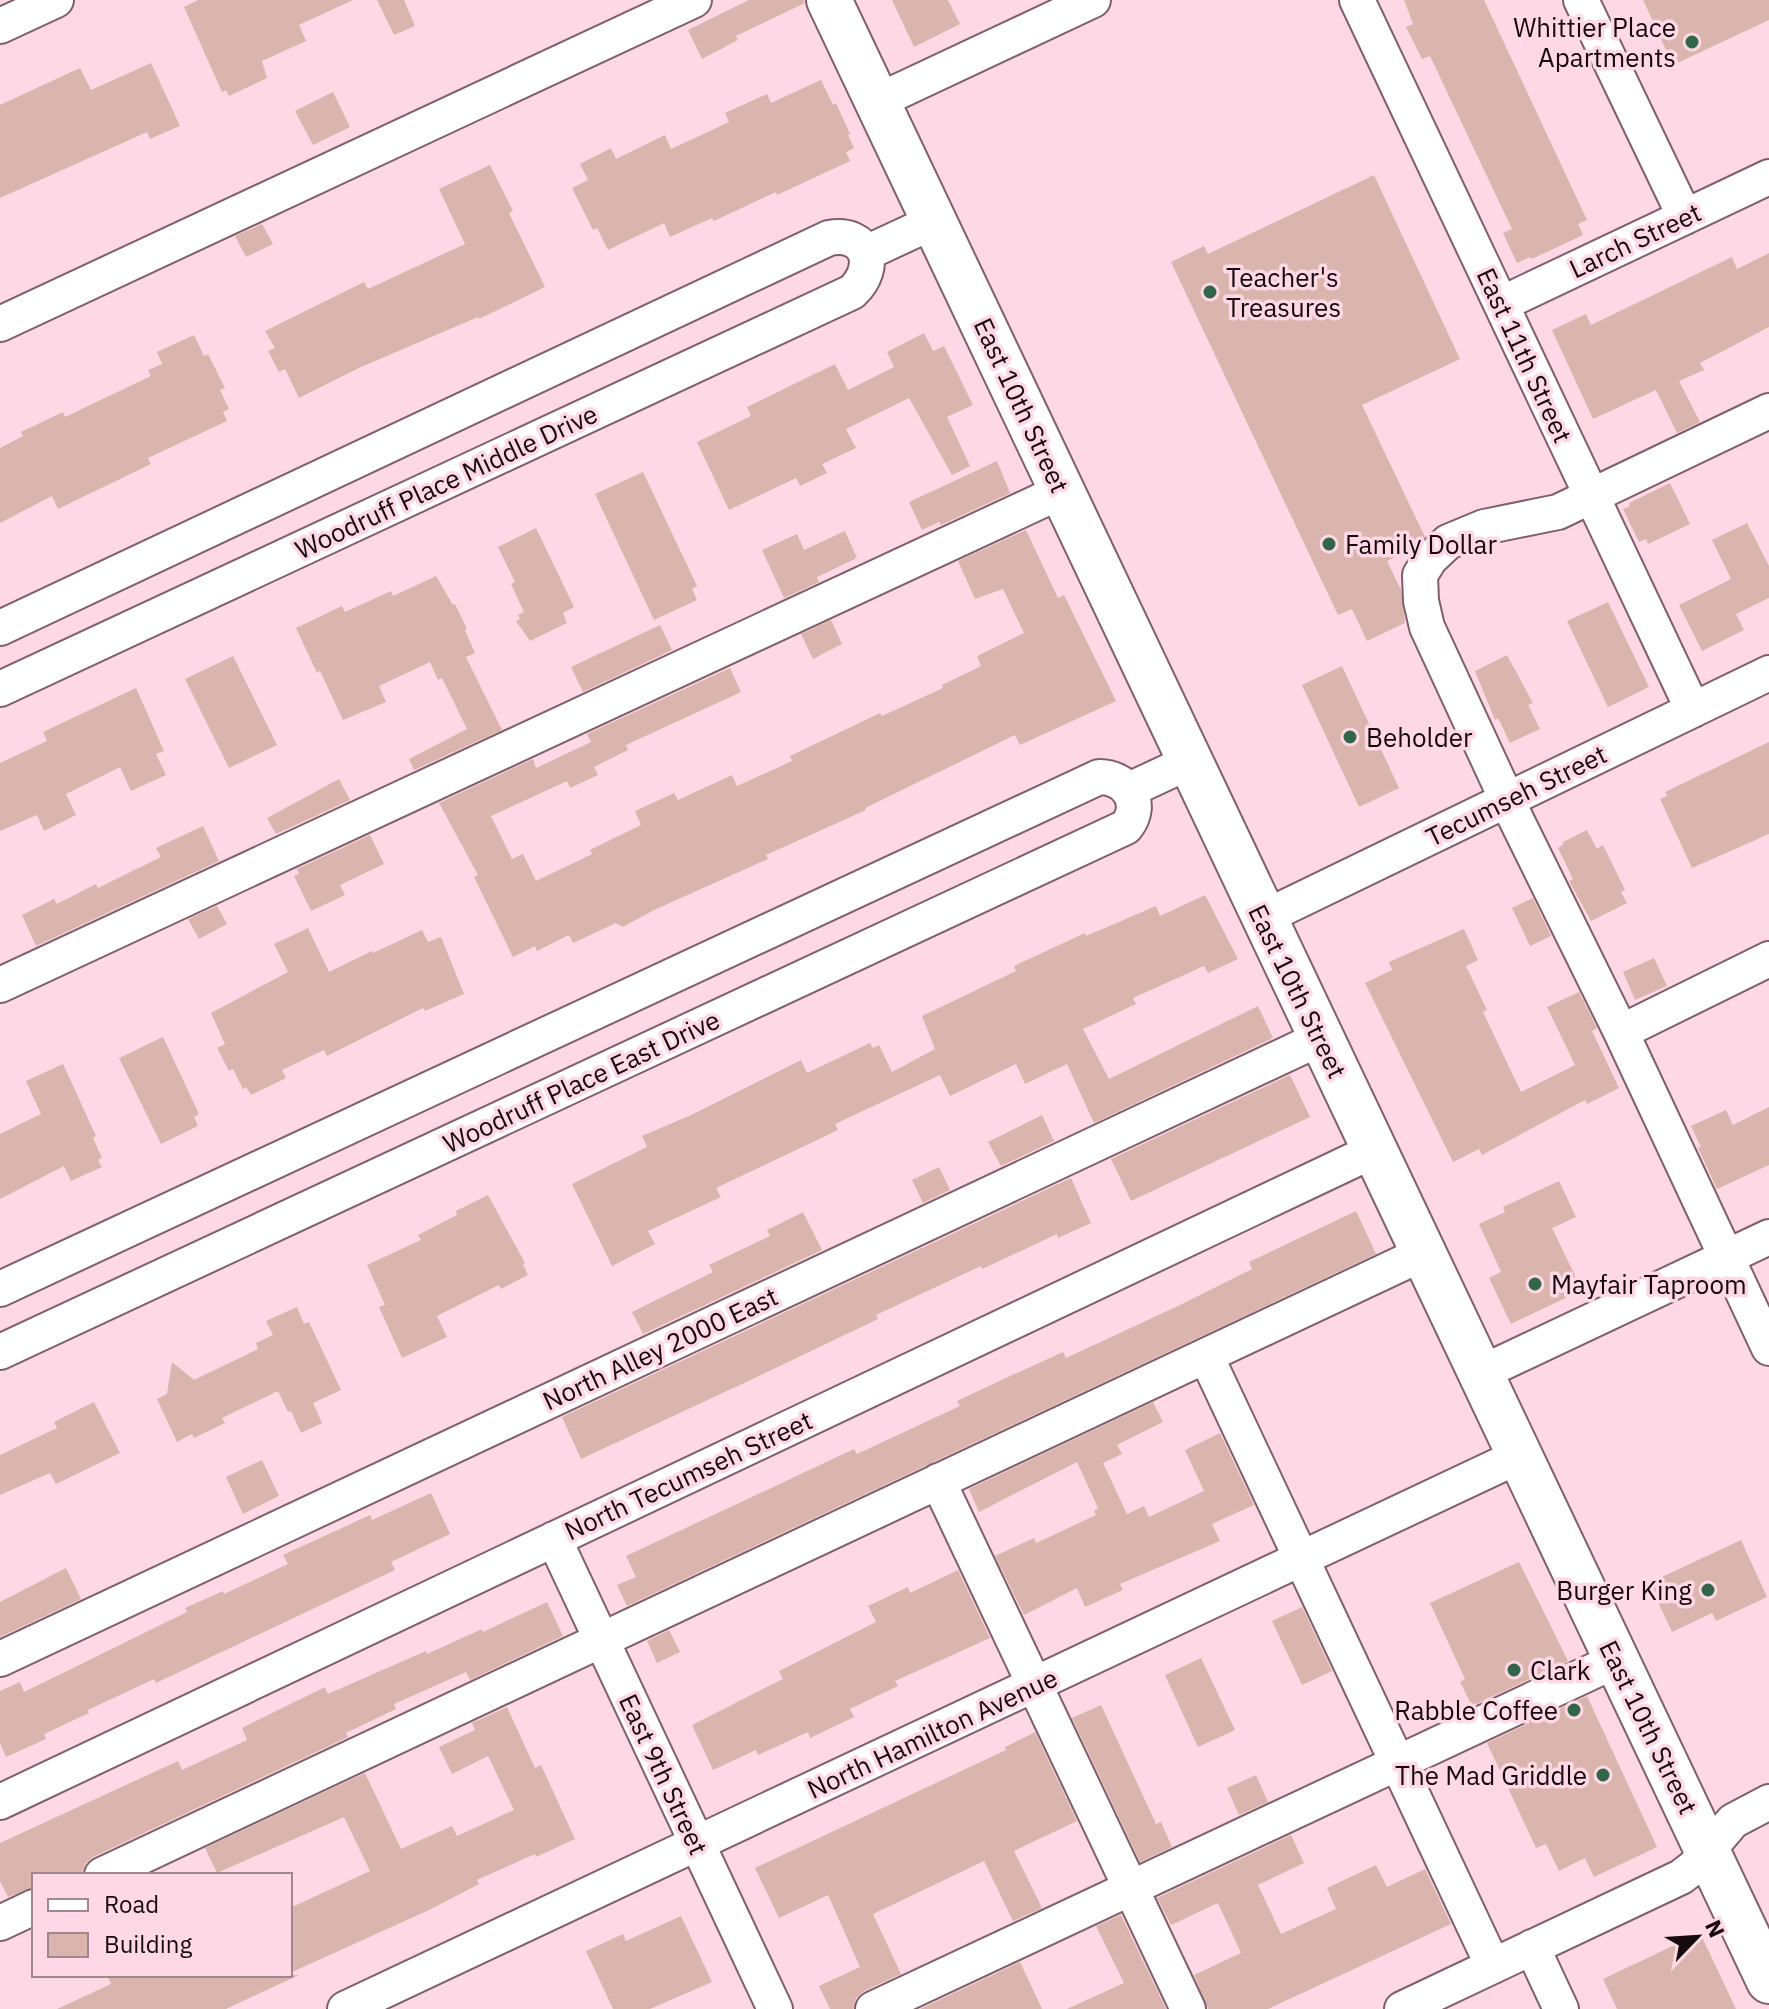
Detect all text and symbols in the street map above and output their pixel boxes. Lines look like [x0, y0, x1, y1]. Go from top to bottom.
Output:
place label: Whittier Place Apartments [1513, 10, 1676, 74]
marker: Whittier Place Apartments [1683, 33, 1701, 51]
street label: Larch Street [1564, 195, 1706, 285]
place label: Teacher's Treasures [1226, 260, 1341, 324]
street label: East 11th Street [1470, 262, 1580, 448]
marker: Teacher's Treasures [1201, 283, 1219, 301]
street label: East 10th Street [967, 312, 1077, 498]
street label: Woodruff Place Middle Drive [289, 396, 603, 566]
place label: Family Dollar [1345, 527, 1497, 561]
marker: Family Dollar [1320, 535, 1338, 553]
place label: Beholder [1366, 720, 1473, 754]
marker: Beholder [1341, 728, 1359, 746]
street label: Tecumseh Street [1420, 737, 1612, 853]
street label: East 10th Street [1241, 898, 1355, 1084]
street label: Woodruff Place East Drive [437, 1002, 725, 1160]
place label: Mayfair Taproom [1551, 1267, 1747, 1301]
marker: Mayfair Taproom [1526, 1275, 1544, 1293]
street label: North Alley 2000 East [537, 1279, 783, 1417]
street label: North Tecumseh Street [559, 1403, 817, 1547]
place label: Burger King [1556, 1573, 1692, 1607]
marker: Burger King [1699, 1581, 1717, 1599]
street label: East 10th Street [1592, 1634, 1706, 1820]
place label: Clark [1530, 1653, 1591, 1687]
street label: North Hamilton Avenue [801, 1660, 1063, 1806]
marker: Clark [1505, 1661, 1523, 1679]
street label: East 9th Street [612, 1688, 716, 1860]
place label: Rabble Coffee [1394, 1693, 1558, 1727]
marker: Rabble Coffee [1565, 1701, 1583, 1719]
place label: The Mad Griddle [1395, 1758, 1587, 1792]
marker: The Mad Griddle [1594, 1766, 1612, 1784]
legend [32, 1873, 292, 1977]
text: Road [104, 1888, 159, 1920]
north arrow [1657, 1897, 1737, 1977]
text: N [1699, 1915, 1732, 1942]
text: Building [104, 1928, 192, 1960]

